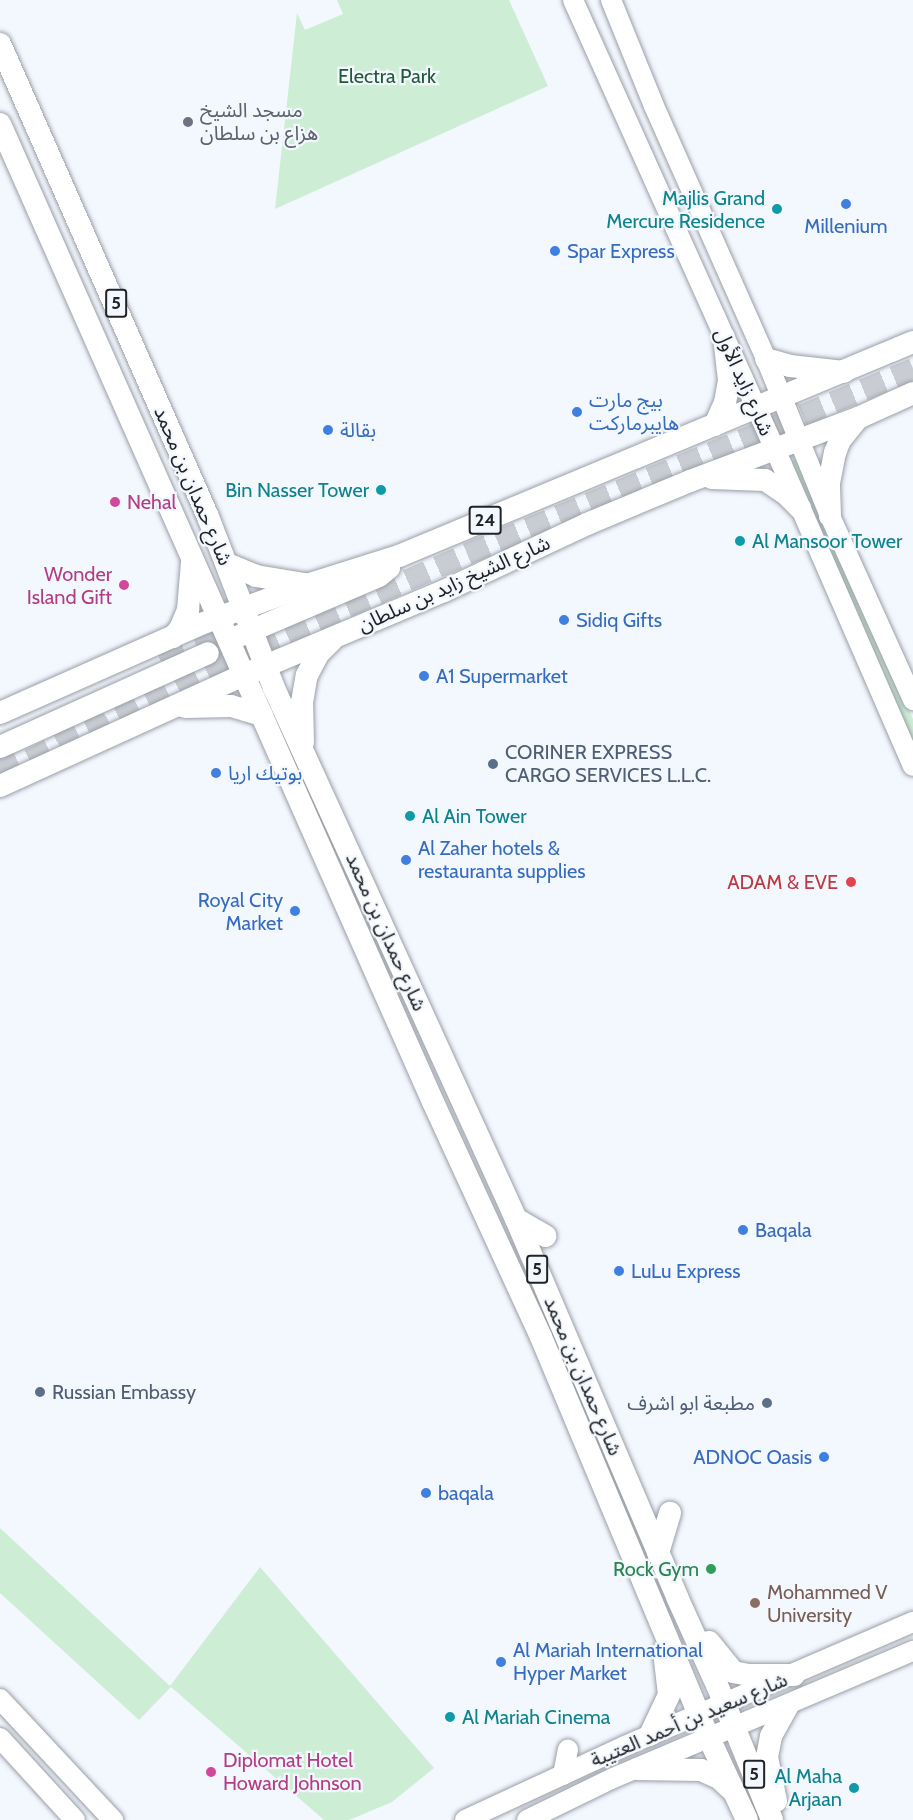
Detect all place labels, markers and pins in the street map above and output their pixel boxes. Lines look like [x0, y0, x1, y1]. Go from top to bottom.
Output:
place label: مسجد الشيخ هزاع بن سلطان [200, 98, 318, 145]
marker: مسجد الشيخ هزاع بن سلطان [181, 115, 195, 129]
place label: Majlis Grand Mercure Residence [606, 186, 765, 233]
marker: Millenium [839, 197, 853, 211]
marker: Majlis Grand Mercure Residence [770, 202, 784, 216]
place label: Millenium [804, 214, 888, 238]
place label: Spar Express [567, 239, 675, 263]
marker: Spar Express [548, 244, 562, 258]
place label: بيج مارت هايبرماركت [589, 388, 679, 435]
marker: بيج مارت هايبرماركت [570, 405, 584, 419]
place label: بقالة [340, 418, 376, 442]
marker: بقالة [321, 423, 335, 437]
place label: Bin Nasser Tower [225, 478, 369, 502]
marker: Bin Nasser Tower [374, 483, 388, 497]
place label: Nehal [127, 490, 176, 514]
marker: Nehal [108, 495, 122, 509]
place label: Al Mansoor Tower [752, 529, 902, 553]
marker: Al Mansoor Tower [733, 534, 747, 548]
place label: Wonder Island Gift [27, 562, 112, 609]
marker: Wonder Island Gift [117, 578, 131, 592]
place label: Sidiq Gifts [576, 608, 662, 632]
marker: Sidiq Gifts [557, 613, 571, 627]
place label: A1 Supermarket [436, 664, 568, 688]
marker: A1 Supermarket [417, 669, 431, 683]
place label: CORINER EXPRESS CARGO SERVICES L.L.C. [505, 740, 711, 787]
marker: CORINER EXPRESS CARGO SERVICES L.L.C. [486, 757, 500, 771]
place label: بوتيك اريا [228, 761, 302, 785]
marker: بوتيك اريا [209, 766, 223, 780]
place label: Al Ain Tower [422, 804, 527, 828]
marker: Al Ain Tower [403, 809, 417, 823]
place label: Al Zaher hotels & restauranta supplies [418, 837, 586, 884]
marker: Al Zaher hotels & restauranta supplies [399, 853, 413, 867]
place label: ADAM & EVE [727, 870, 838, 894]
marker: ADAM & EVE [842, 873, 860, 891]
place label: Royal City Market [198, 888, 283, 935]
marker: Royal City Market [288, 904, 302, 918]
place label: Baqala [755, 1218, 812, 1242]
marker: Baqala [736, 1223, 750, 1237]
place label: LuLu Express [631, 1259, 740, 1283]
marker: LuLu Express [612, 1264, 626, 1278]
place label: Russian Embassy [52, 1380, 196, 1404]
marker: Russian Embassy [33, 1385, 47, 1399]
place label: مطبعة ابو اشرف [627, 1391, 755, 1415]
marker: مطبعة ابو اشرف [760, 1396, 774, 1410]
place label: ADNOC Oasis [693, 1445, 812, 1469]
marker: ADNOC Oasis [817, 1450, 831, 1464]
place label: baqala [438, 1481, 494, 1505]
marker: baqala [419, 1486, 433, 1500]
place label: Rock Gym [613, 1557, 699, 1581]
marker: Rock Gym [704, 1562, 718, 1576]
place label: Mohammed V University [767, 1580, 888, 1627]
marker: Mohammed V University [748, 1596, 762, 1610]
place label: Al Mariah International Hyper Market [513, 1638, 703, 1685]
marker: Al Mariah International Hyper Market [494, 1655, 508, 1669]
place label: Al Mariah Cinema [462, 1705, 610, 1729]
marker: Al Mariah Cinema [443, 1710, 457, 1724]
place label: Diplomat Hotel Howard Johnson [223, 1748, 362, 1795]
place label: Al Maha Arjaan [774, 1764, 842, 1811]
marker: Diplomat Hotel Howard Johnson [204, 1765, 218, 1779]
marker: Al Maha Arjaan [847, 1781, 861, 1795]

